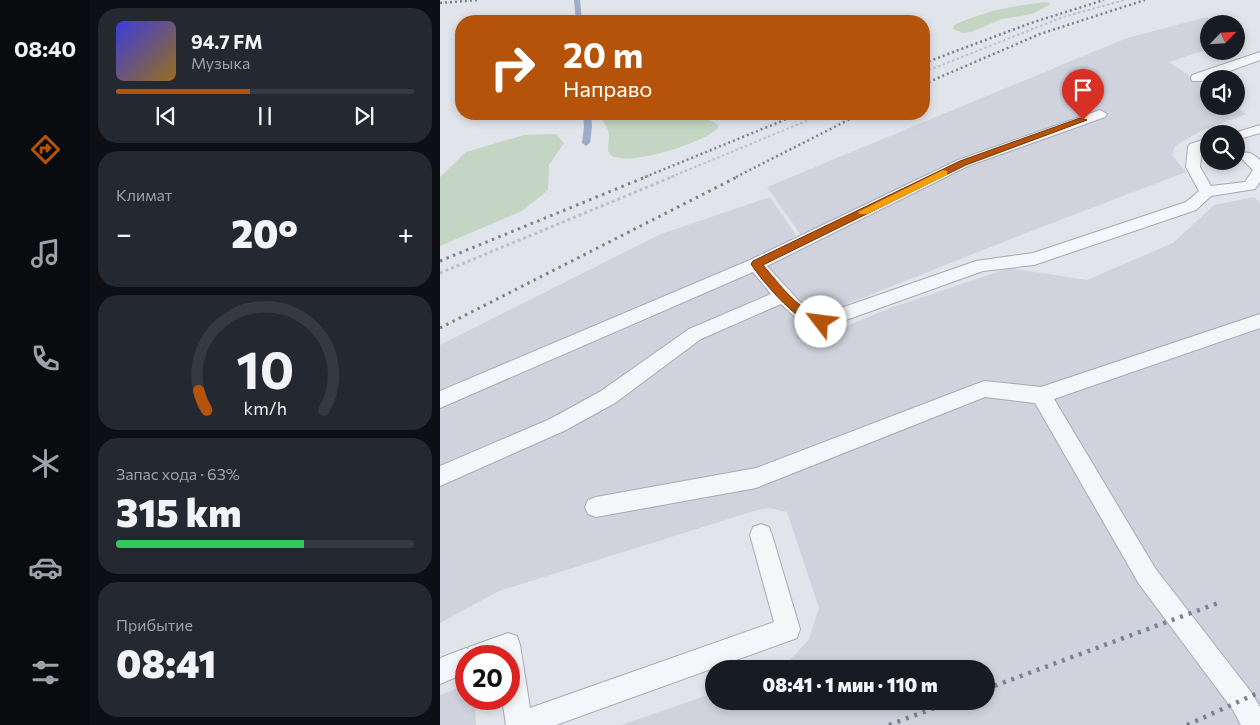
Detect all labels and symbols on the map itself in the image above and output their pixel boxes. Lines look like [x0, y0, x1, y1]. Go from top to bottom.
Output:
north arrow [1200, 15, 1245, 60]
pin [1062, 69, 1104, 120]
position arrow [794, 295, 846, 347]
speed limit sign: 20 [455, 645, 520, 710]

